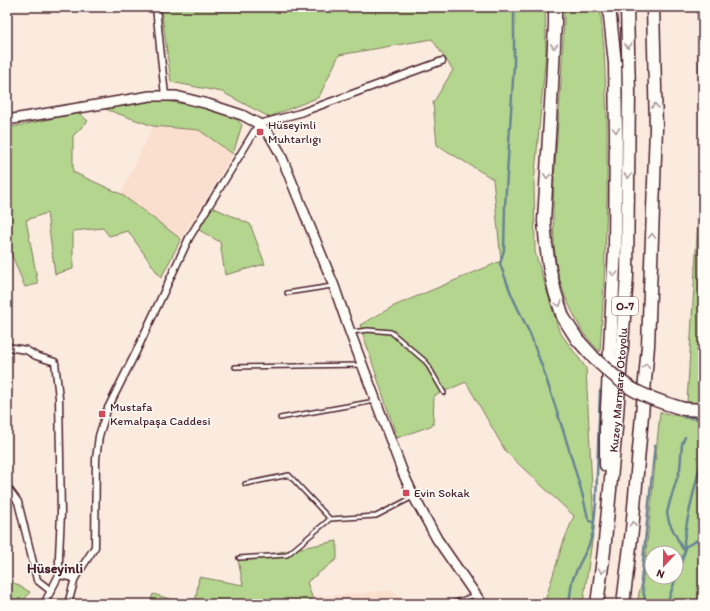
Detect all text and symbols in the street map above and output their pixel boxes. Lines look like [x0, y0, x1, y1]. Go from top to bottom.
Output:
one-way arrow [550, 43, 558, 49]
one-way arrow [624, 43, 632, 49]
one-way arrow [651, 103, 659, 109]
place label: Hüseyinli Muhtarlığı [268, 118, 321, 146]
marker: Hüseyinli Muhtarlığı [255, 127, 265, 137]
one-way arrow [612, 127, 620, 133]
one-way arrow [542, 173, 551, 179]
one-way arrow [624, 173, 632, 179]
one-way arrow [648, 233, 656, 239]
one-way arrow [610, 271, 618, 277]
road number: O-7 [612, 297, 638, 315]
one-way arrow [554, 300, 563, 307]
street label: Kuzey Marmara Otoyolu [607, 327, 630, 453]
one-way arrow [642, 363, 651, 369]
place label: Mustafa Kemalpaşa Caddesi [110, 400, 211, 428]
marker: Mustafa Kemalpaşa Caddesi [97, 409, 107, 419]
place label: Evin Sokak [414, 486, 470, 500]
marker: Evin Sokak [401, 488, 411, 498]
one-way arrow [628, 520, 637, 527]
north arrow [644, 545, 684, 585]
district label: Hüseyinli [27, 560, 83, 577]
text: N [655, 566, 666, 581]
one-way arrow [598, 568, 607, 574]

